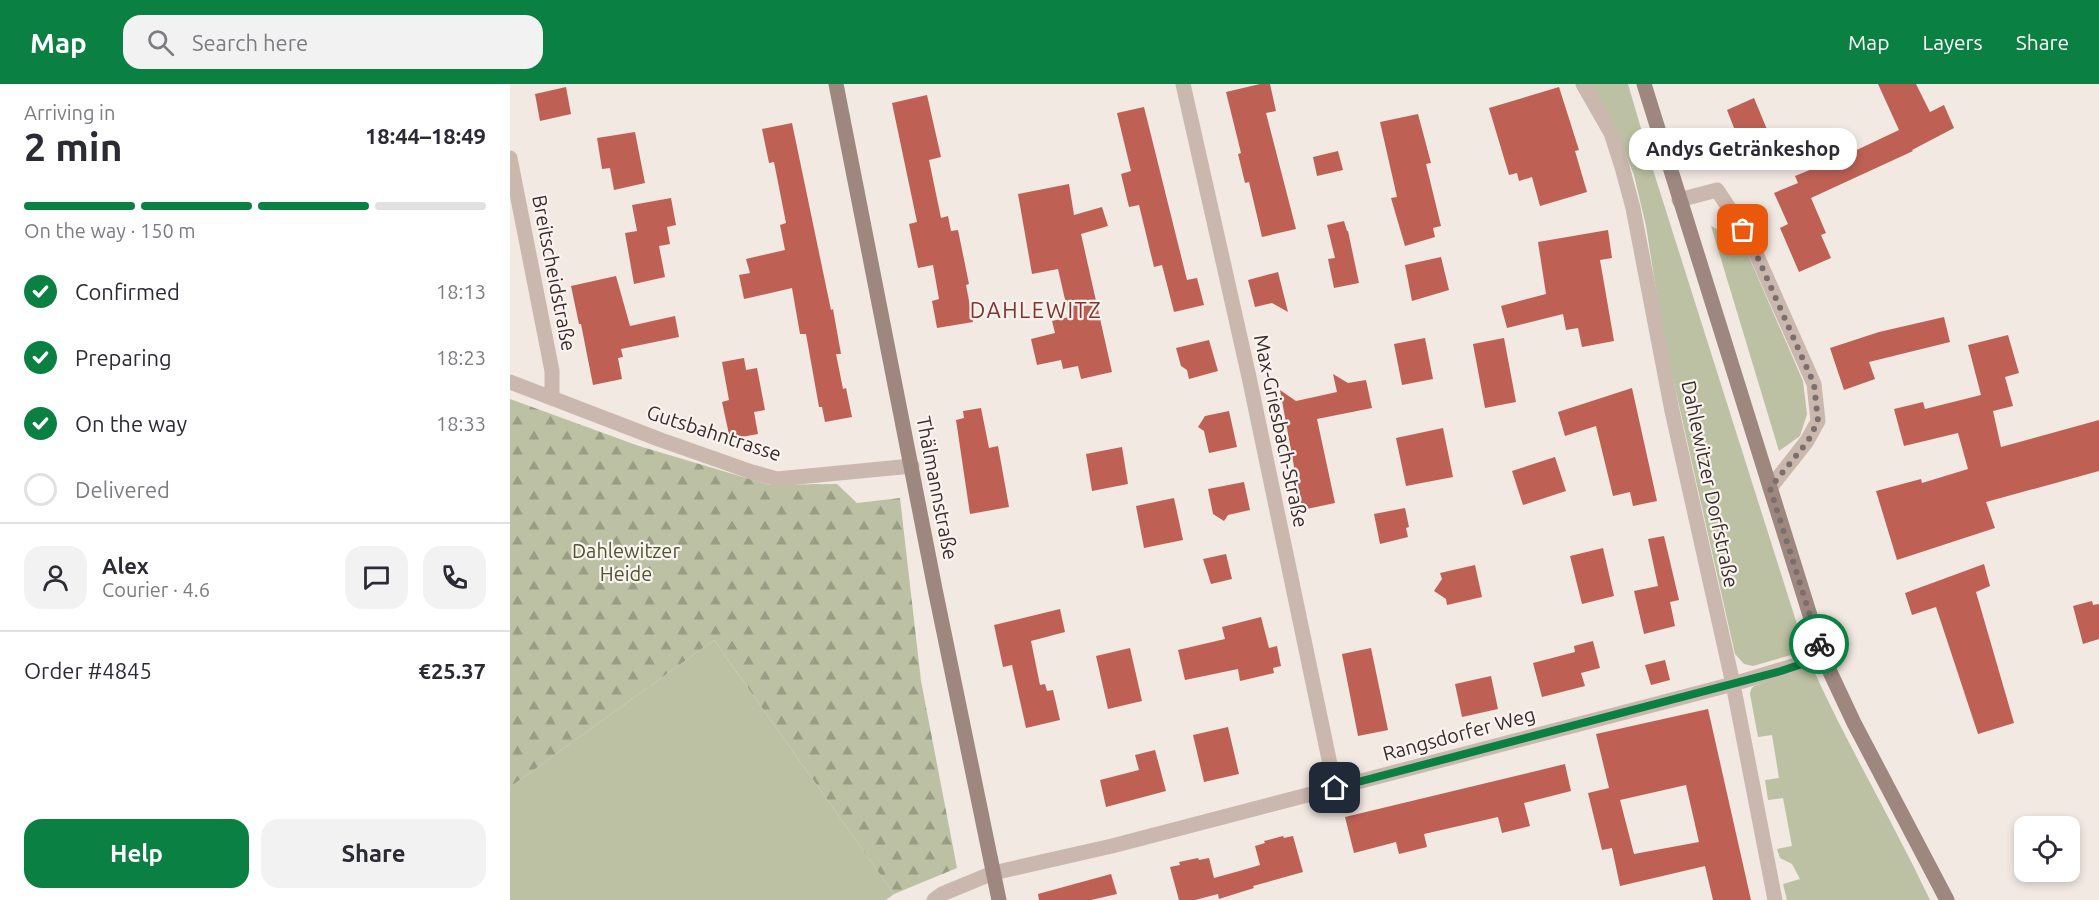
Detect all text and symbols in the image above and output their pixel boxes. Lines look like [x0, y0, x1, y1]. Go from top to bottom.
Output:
search box [123, 15, 543, 69]
icon: search [144, 26, 177, 59]
text: Map [30, 27, 87, 58]
text: Search here [192, 30, 308, 55]
text: Map [1848, 30, 1889, 54]
text: Layers [1922, 30, 1983, 54]
text: Share [2016, 30, 2069, 54]
text: Arriving in [24, 101, 115, 124]
text: 18:44–18:49 [365, 123, 486, 148]
text: 2 min [24, 125, 123, 168]
callout: Andys Getränkeshop [1629, 128, 1857, 170]
text: Andys Getränkeshop [1646, 137, 1840, 160]
street label: Breitscheidstraße [528, 193, 581, 353]
pin [1717, 204, 1768, 255]
icon: bag [1726, 213, 1759, 246]
text: On the way · 150 m [24, 219, 196, 242]
icon: check [24, 275, 57, 308]
text: Confirmed [75, 279, 180, 304]
text: 18:13 [436, 280, 486, 303]
district label: DAHLEWITZ [970, 297, 1102, 322]
street label: Max-Griesbach-Straße [1250, 332, 1313, 530]
icon: check [24, 341, 57, 374]
text: Preparing [75, 345, 172, 370]
text: 18:23 [436, 346, 486, 369]
street label: Dahlewitzer Dorfstraße [1677, 378, 1744, 590]
street label: Gutsbahntrasse [644, 400, 784, 465]
icon: check [24, 407, 57, 440]
text: On the way [75, 411, 187, 436]
text: 18:33 [436, 412, 486, 435]
street label: Thälmannstraße [912, 414, 963, 562]
text: Delivered [75, 477, 170, 502]
park label: Dahlewitzer Heide [572, 539, 680, 585]
button: person [24, 546, 87, 609]
button: chat [345, 546, 408, 609]
button: phone [423, 546, 486, 609]
text: Alex [102, 553, 149, 578]
text: Courier · 4.6 [102, 578, 210, 601]
courier [1789, 614, 1849, 674]
icon: bike [1803, 628, 1836, 661]
text: Order #4845 [24, 658, 152, 683]
text: €25.37 [419, 658, 486, 683]
street label: Rangsdorfer Weg [1380, 702, 1538, 765]
pin [1309, 762, 1360, 813]
icon: home [1318, 771, 1351, 804]
map controls [2014, 816, 2080, 882]
button: locate [2014, 816, 2080, 882]
button: Help [24, 819, 249, 888]
button: Share [261, 819, 486, 888]

